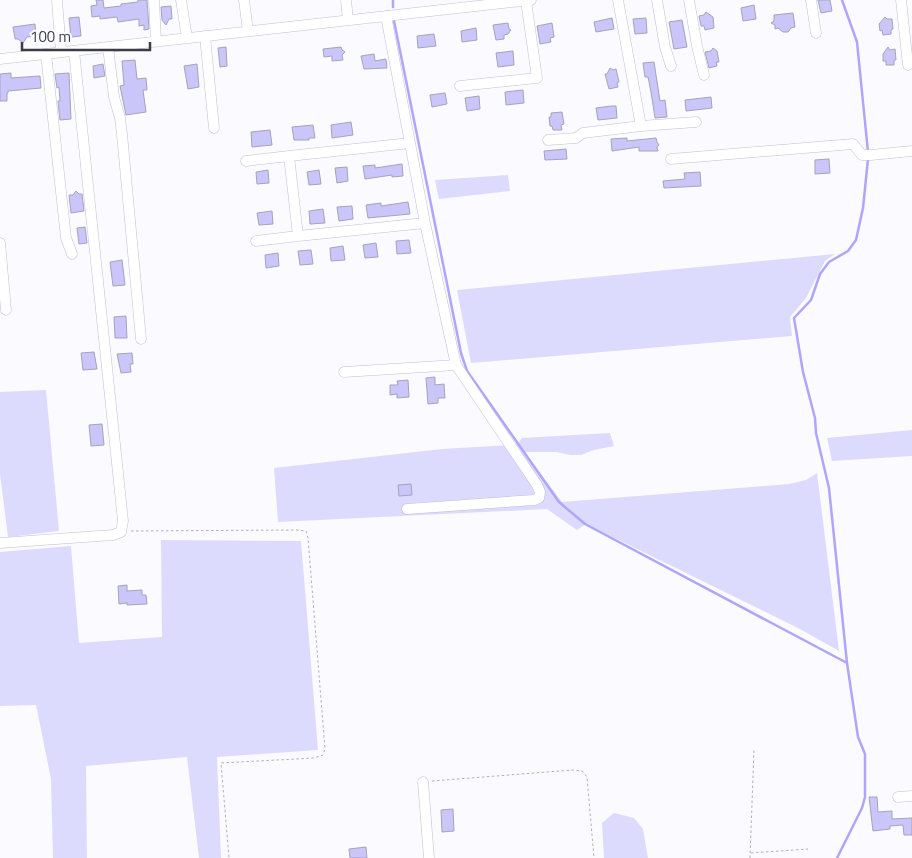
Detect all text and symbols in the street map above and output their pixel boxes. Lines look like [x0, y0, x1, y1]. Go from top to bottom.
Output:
scale bar [22, 20, 150, 52]
text: 100 m [30, 25, 71, 48]

